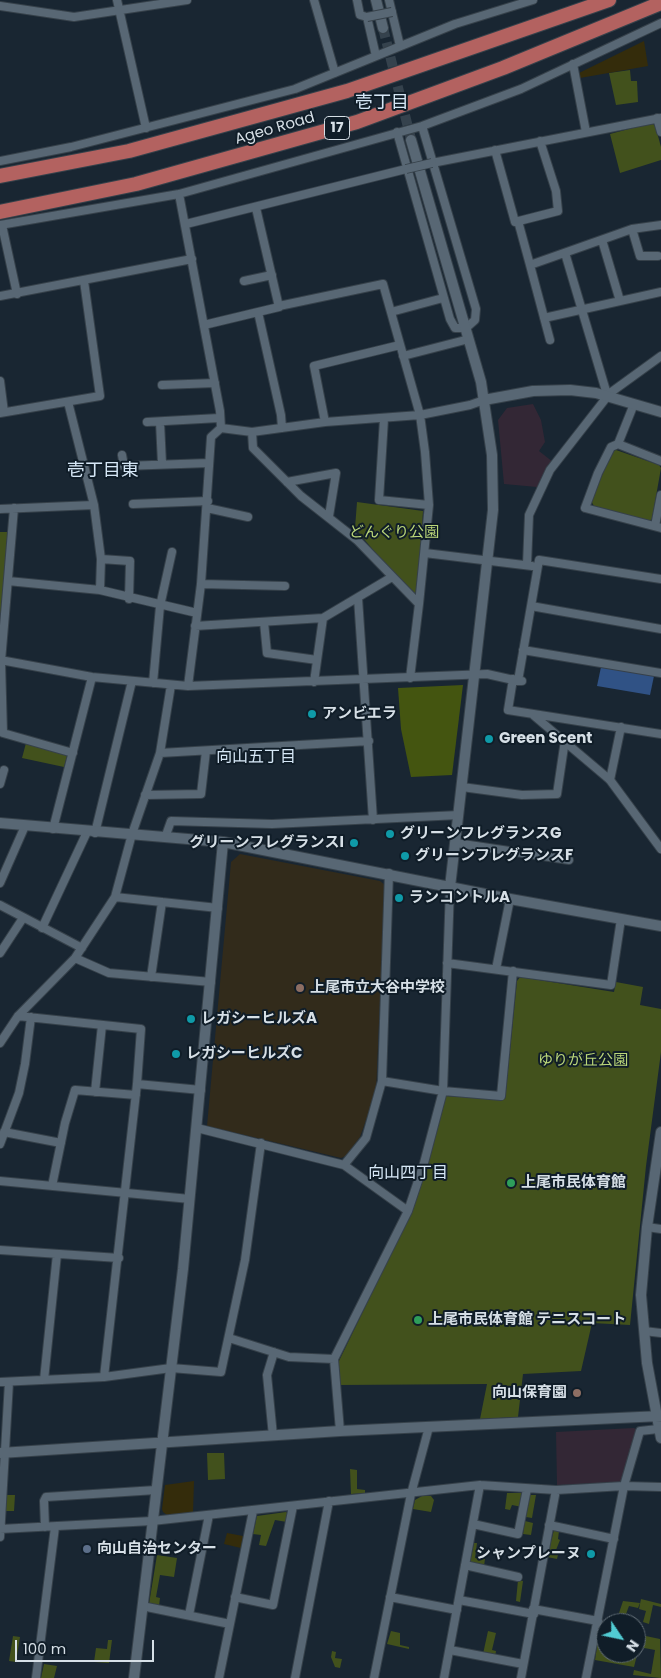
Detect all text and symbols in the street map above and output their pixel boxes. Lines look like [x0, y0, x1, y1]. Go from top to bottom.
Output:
district label: 壱丁目 [355, 92, 409, 114]
street label: Ageo Road [233, 109, 317, 149]
road number: 17 [324, 116, 350, 140]
district label: 壱丁目東 [67, 460, 139, 482]
park label: どんぐり公園 [349, 524, 439, 542]
place label: アンビエラ [322, 705, 397, 723]
marker: アンビエラ [306, 708, 318, 720]
place label: Green Scent [499, 730, 592, 748]
marker: Green Scent [483, 733, 495, 745]
district label: 向山五丁目 [216, 748, 296, 768]
place label: グリーンフレグランスG [400, 825, 561, 843]
marker: グリーンフレグランスG [384, 828, 396, 840]
place label: グリーンフレグランスI [190, 834, 344, 852]
marker: グリーンフレグランスI [348, 837, 360, 849]
place label: グリーンフレグランスF [415, 847, 573, 865]
marker: グリーンフレグランスF [399, 850, 411, 862]
place label: ランコントルA [409, 889, 510, 907]
marker: ランコントルA [393, 892, 405, 904]
place label: 上尾市立大谷中学校 [310, 979, 445, 997]
marker: 上尾市立大谷中学校 [294, 982, 306, 994]
place label: レガシーヒルズA [201, 1010, 317, 1028]
marker: レガシーヒルズA [185, 1013, 197, 1025]
place label: レガシーヒルズC [186, 1045, 302, 1063]
marker: レガシーヒルズC [170, 1048, 182, 1060]
park label: ゆりが丘公園 [538, 1052, 628, 1070]
district label: 向山四丁目 [368, 1164, 448, 1184]
place label: 上尾市民体育館 [521, 1174, 626, 1192]
marker: 上尾市民体育館 [505, 1177, 517, 1189]
place label: 上尾市民体育館 テニスコート [428, 1311, 626, 1329]
marker: 上尾市民体育館 テニスコート [412, 1314, 424, 1326]
place label: 向山保育園 [492, 1384, 567, 1402]
marker: 向山保育園 [571, 1387, 583, 1399]
place label: 向山自治センター [97, 1540, 217, 1558]
marker: 向山自治センター [81, 1543, 93, 1555]
place label: シャンプレーヌ [476, 1545, 581, 1563]
marker: シャンプレーヌ [585, 1548, 597, 1560]
north arrow [596, 1613, 646, 1663]
scale bar [18, 1630, 156, 1662]
text: N [621, 1636, 644, 1656]
text: 100 m [23, 1638, 66, 1659]

